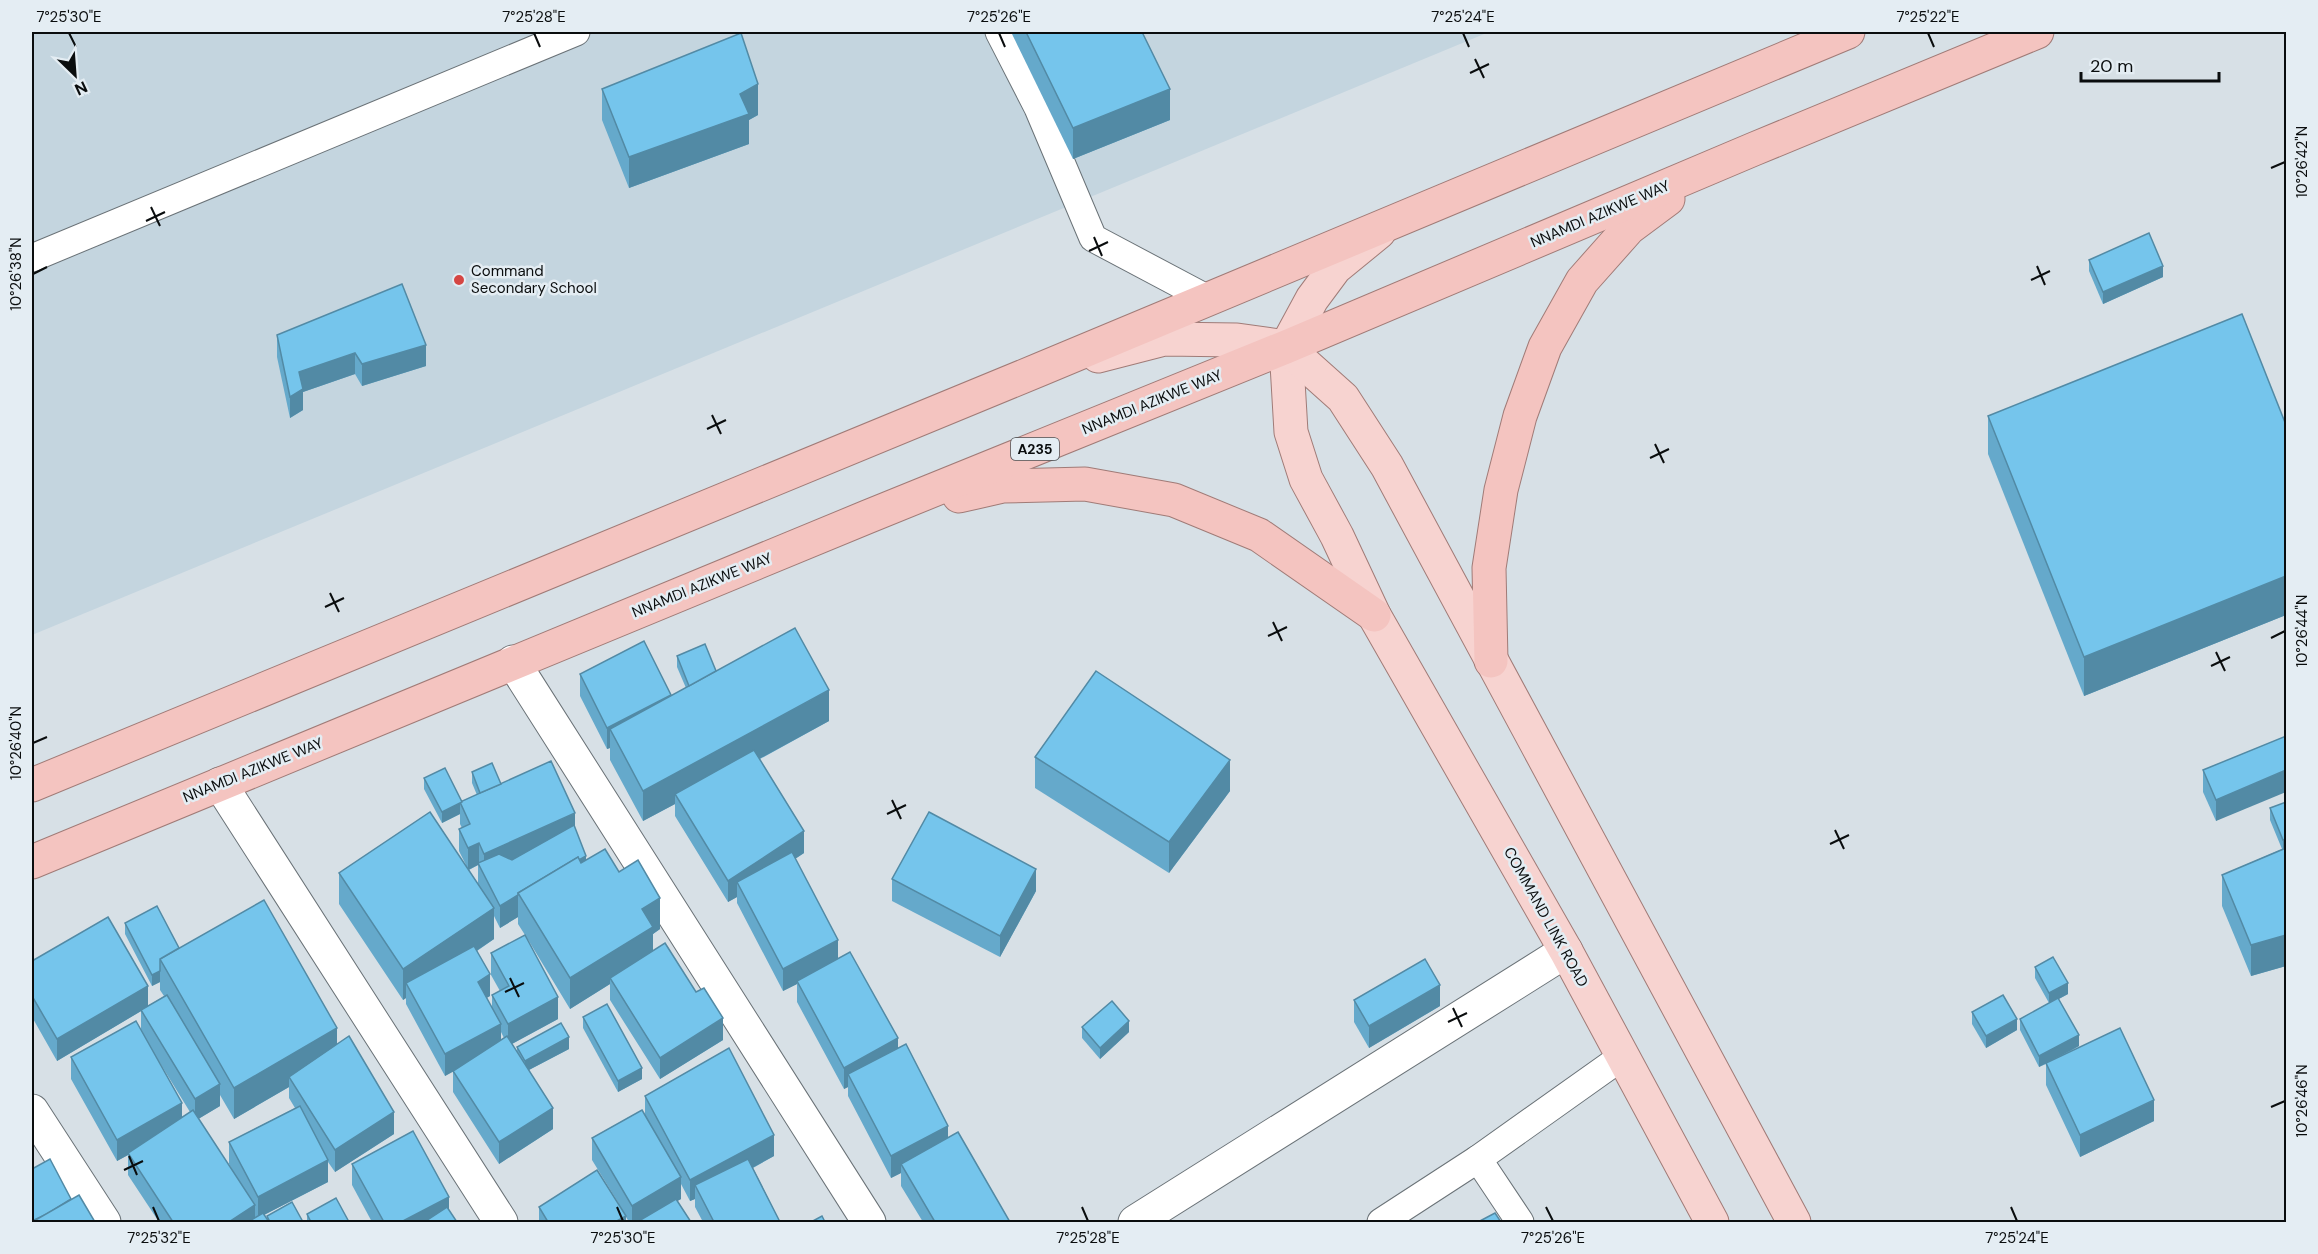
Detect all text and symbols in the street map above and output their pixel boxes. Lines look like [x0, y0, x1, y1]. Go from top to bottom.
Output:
text: 7°25'30"E [36, 7, 102, 27]
text: 7°25'28"E [502, 7, 566, 27]
text: 7°25'26"E [967, 7, 1031, 27]
text: 7°25'24"E [1431, 7, 1495, 27]
text: 7°25'22"E [1896, 7, 1960, 27]
north arrow [45, 45, 105, 105]
scale bar [2081, 45, 2219, 83]
text: 20 m [2090, 54, 2133, 78]
text: N [71, 76, 91, 100]
text: 10°26'42"N [2292, 126, 2312, 198]
street label: NNAMDI AZIKWE WAY [1527, 175, 1673, 252]
text: 10°26'38"N [6, 237, 26, 311]
place label: Command Secondary School [471, 261, 597, 298]
marker: Command Secondary School [452, 273, 466, 287]
street label: NNAMDI AZIKWE WAY [1079, 365, 1225, 439]
road number: A235 [1011, 438, 1059, 460]
street label: NNAMDI AZIKWE WAY [629, 548, 775, 622]
text: 10°26'44"N [2292, 595, 2312, 667]
text: 10°26'40"N [6, 706, 26, 780]
street label: NNAMDI AZIKWE WAY [180, 733, 326, 807]
street label: COMMAND LINK ROAD [1499, 844, 1593, 990]
text: 10°26'46"N [2292, 1065, 2312, 1138]
text: 7°25'32"E [127, 1228, 191, 1248]
text: 7°25'30"E [590, 1228, 656, 1248]
text: 7°25'28"E [1056, 1228, 1120, 1248]
text: 7°25'26"E [1521, 1228, 1585, 1248]
text: 7°25'24"E [1985, 1228, 2049, 1248]

